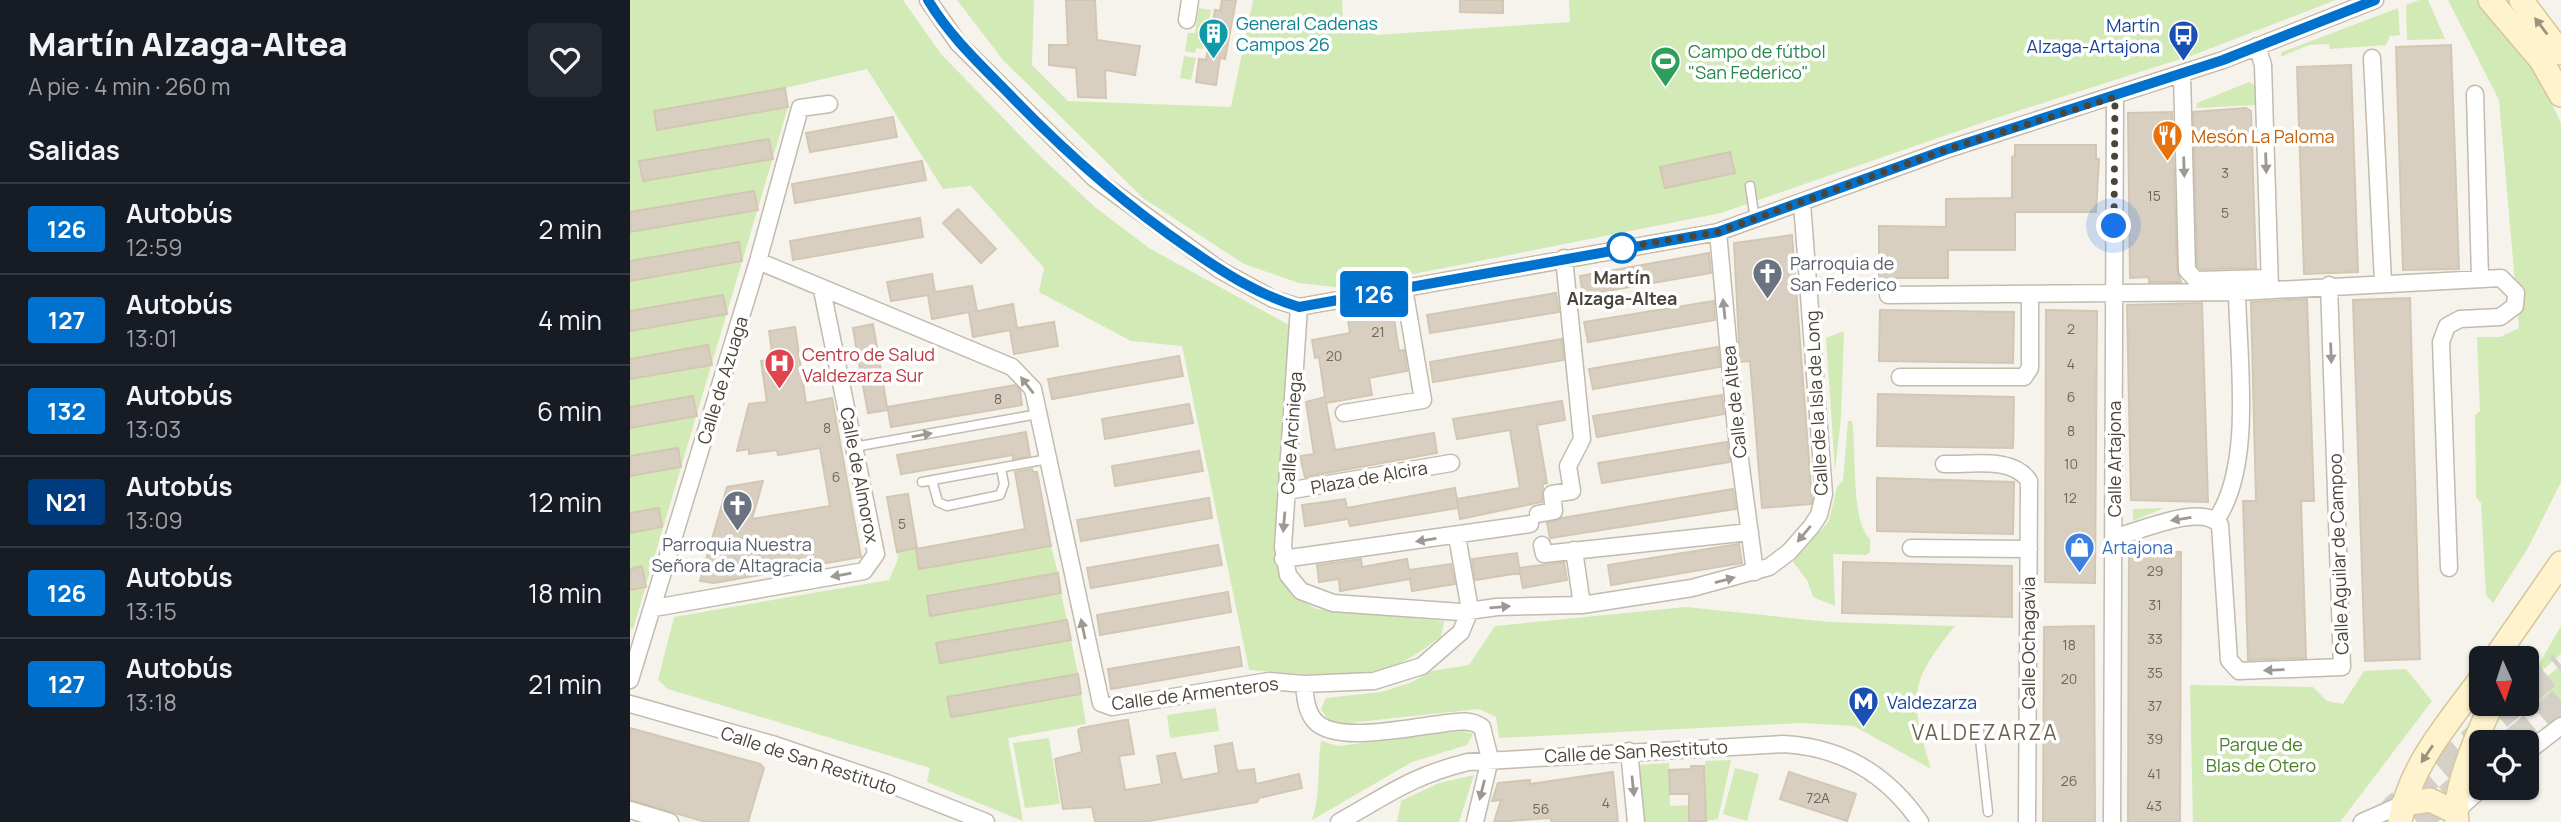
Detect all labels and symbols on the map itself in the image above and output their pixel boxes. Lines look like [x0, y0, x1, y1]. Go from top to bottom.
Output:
place label: General Cadenas Campos 26 [1236, 11, 1378, 56]
place label: Martín Alzaga-Artajona [2027, 13, 2160, 58]
building icon: General Cadenas Campos 26 [1196, 16, 1230, 60]
bus stop icon: Martín Alzaga-Artajona [2166, 18, 2200, 62]
one-way arrow [2533, 18, 2548, 36]
place label: Campo de fútbol "San Federico" [1688, 39, 1826, 84]
sports icon: Campo de fútbol "San Federico" [1648, 44, 1682, 88]
restaurant icon: Mesón La Paloma [2151, 119, 2185, 163]
place label: Mesón La Paloma [2191, 124, 2334, 148]
one-way arrow [2260, 152, 2271, 174]
one-way arrow [2179, 156, 2190, 178]
house number: 3 [2221, 163, 2229, 182]
house number: 15 [2147, 186, 2161, 205]
house number: 5 [2221, 203, 2229, 222]
your location [2096, 208, 2131, 243]
marker: Martín Alzaga-Altea [1607, 233, 1637, 263]
place label: Parroquia de San Federico [1790, 251, 1897, 296]
church icon: Parroquia de San Federico [1750, 256, 1784, 300]
place label: Martín Alzaga-Altea [1567, 265, 1677, 310]
line badge: 126 [1334, 271, 1414, 317]
one-way arrow [1718, 298, 1729, 320]
street label: Calle de la Isla de Long [1799, 310, 1833, 496]
street label: Calle de Azuaga [691, 313, 753, 447]
house number: 2 [2067, 319, 2075, 338]
house number: 21 [1371, 322, 1385, 341]
place label: Centro de Salud Valdezarza Sur [802, 342, 935, 387]
one-way arrow [2326, 342, 2337, 364]
street label: Calle de Altea [1716, 345, 1752, 459]
house number: 20 [1326, 346, 1342, 365]
hospital icon: Centro de Salud Valdezarza Sur [762, 347, 796, 391]
house number: 4 [2067, 354, 2075, 373]
street label: Calle Arciniega [1275, 371, 1307, 495]
one-way arrow [1020, 375, 1034, 394]
house number: 6 [2067, 387, 2075, 406]
house number: 8 [994, 389, 1002, 408]
street label: Calle Artajona [2102, 401, 2126, 517]
street label: Calle de Almorox [835, 405, 885, 545]
house number: 8 [823, 418, 831, 437]
house number: 8 [2067, 421, 2075, 440]
one-way arrow [911, 429, 933, 440]
street label: Calle Aguilar de Campoo [2322, 453, 2354, 655]
house number: 10 [2064, 454, 2078, 473]
street label: Plaza de Alcira [1309, 455, 1429, 499]
house number: 6 [832, 467, 840, 486]
house number: 12 [2063, 488, 2077, 507]
church icon: Parroquia Nuestra Señora de Altagracia [720, 489, 754, 533]
one-way arrow [1278, 511, 1289, 533]
house number: 5 [898, 514, 906, 533]
one-way arrow [2170, 514, 2192, 525]
one-way arrow [1797, 526, 1812, 543]
shop icon: Artajona [2062, 530, 2096, 574]
place label: Parroquia Nuestra Señora de Altagracia [652, 532, 822, 577]
one-way arrow [1415, 535, 1437, 546]
place label: Artajona [2102, 535, 2173, 559]
house number: 29 [2147, 561, 2163, 580]
one-way arrow [830, 570, 852, 581]
one-way arrow [1714, 574, 1736, 585]
street label: Calle Ochagavia [2016, 577, 2040, 709]
house number: 31 [2148, 595, 2162, 614]
one-way arrow [1489, 601, 1511, 612]
one-way arrow [1078, 618, 1089, 640]
house number: 33 [2147, 629, 2163, 648]
house number: 18 [2062, 635, 2076, 654]
north arrow [2469, 646, 2539, 716]
house number: 35 [2147, 663, 2163, 682]
one-way arrow [2262, 664, 2284, 675]
house number: 20 [2061, 669, 2077, 688]
street label: Calle de Armenteros [1110, 671, 1280, 715]
metro station icon: Valdezarza [1847, 685, 1881, 729]
place label: Valdezarza [1887, 690, 1977, 714]
house number: 37 [2148, 696, 2162, 715]
district label: VALDEZARZA [1912, 718, 2058, 746]
street label: Calle de San Restituto [718, 720, 900, 800]
house number: 39 [2147, 729, 2163, 748]
park label: Parque de Blas de Otero [2206, 732, 2316, 777]
street label: Calle de San Restituto [1544, 734, 1728, 768]
one-way arrow [2420, 745, 2433, 764]
house number: 41 [2147, 764, 2161, 783]
house number: 26 [2061, 771, 2077, 790]
one-way arrow [1627, 776, 1638, 798]
one-way arrow [1476, 780, 1487, 802]
house number: 72A [1806, 788, 1830, 807]
house number: 4 [1602, 793, 1610, 812]
house number: 43 [2146, 796, 2162, 815]
house number: 56 [1533, 799, 1549, 818]

